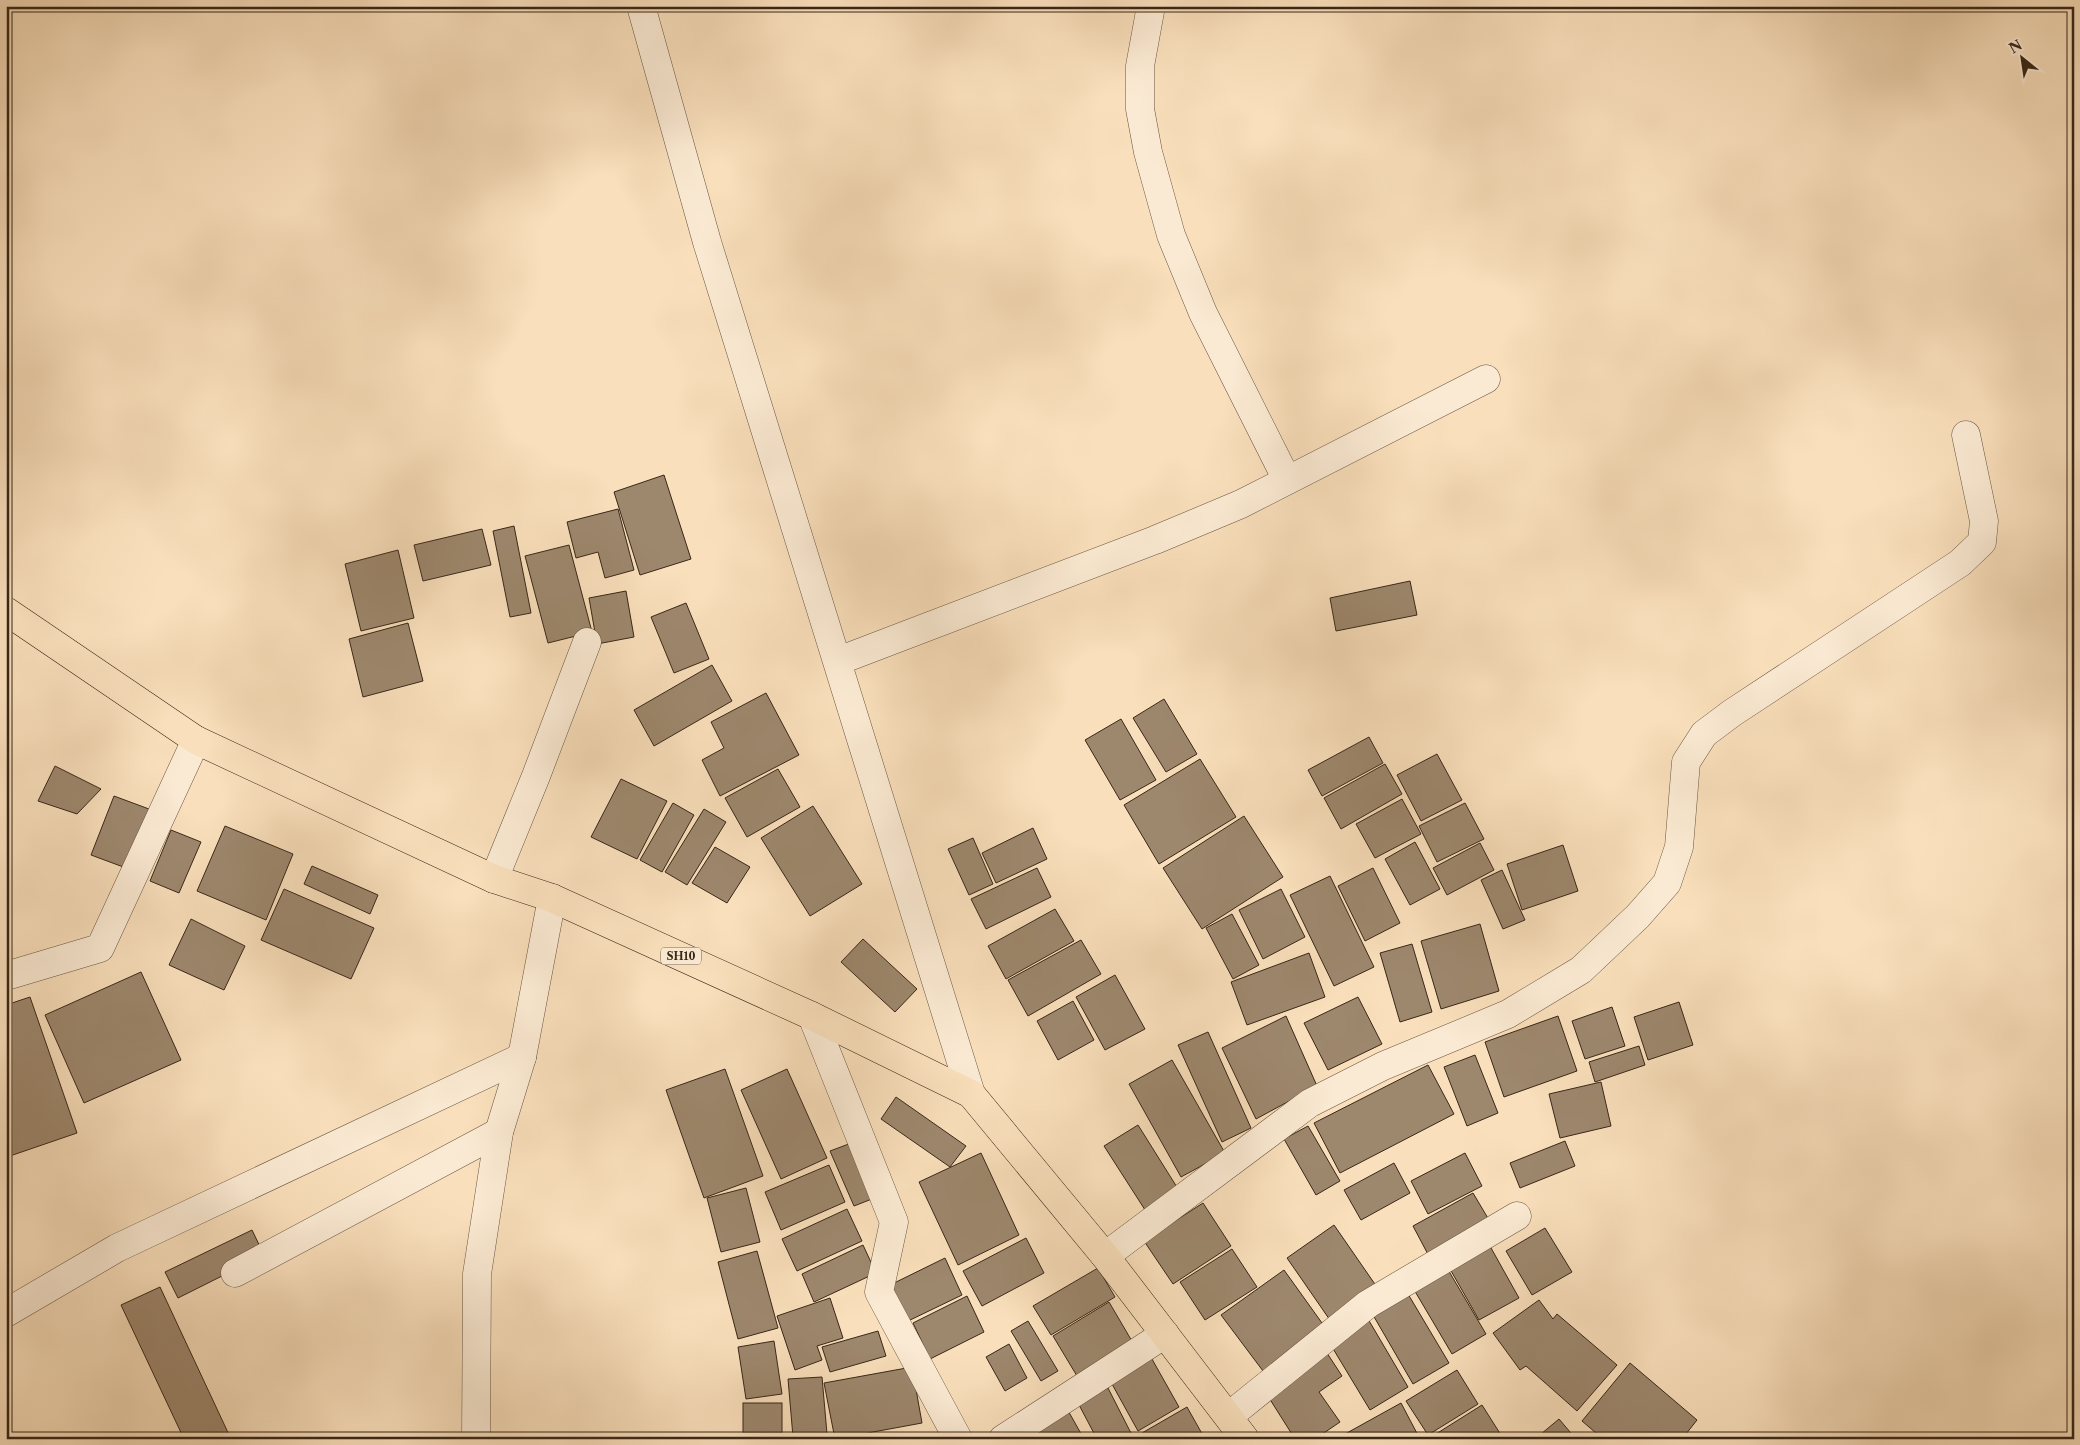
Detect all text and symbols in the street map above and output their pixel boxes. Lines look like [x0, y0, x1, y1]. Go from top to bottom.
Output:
north arrow [1998, 32, 2048, 82]
text: N [2006, 36, 2025, 58]
road number: SH10 [661, 948, 701, 964]

